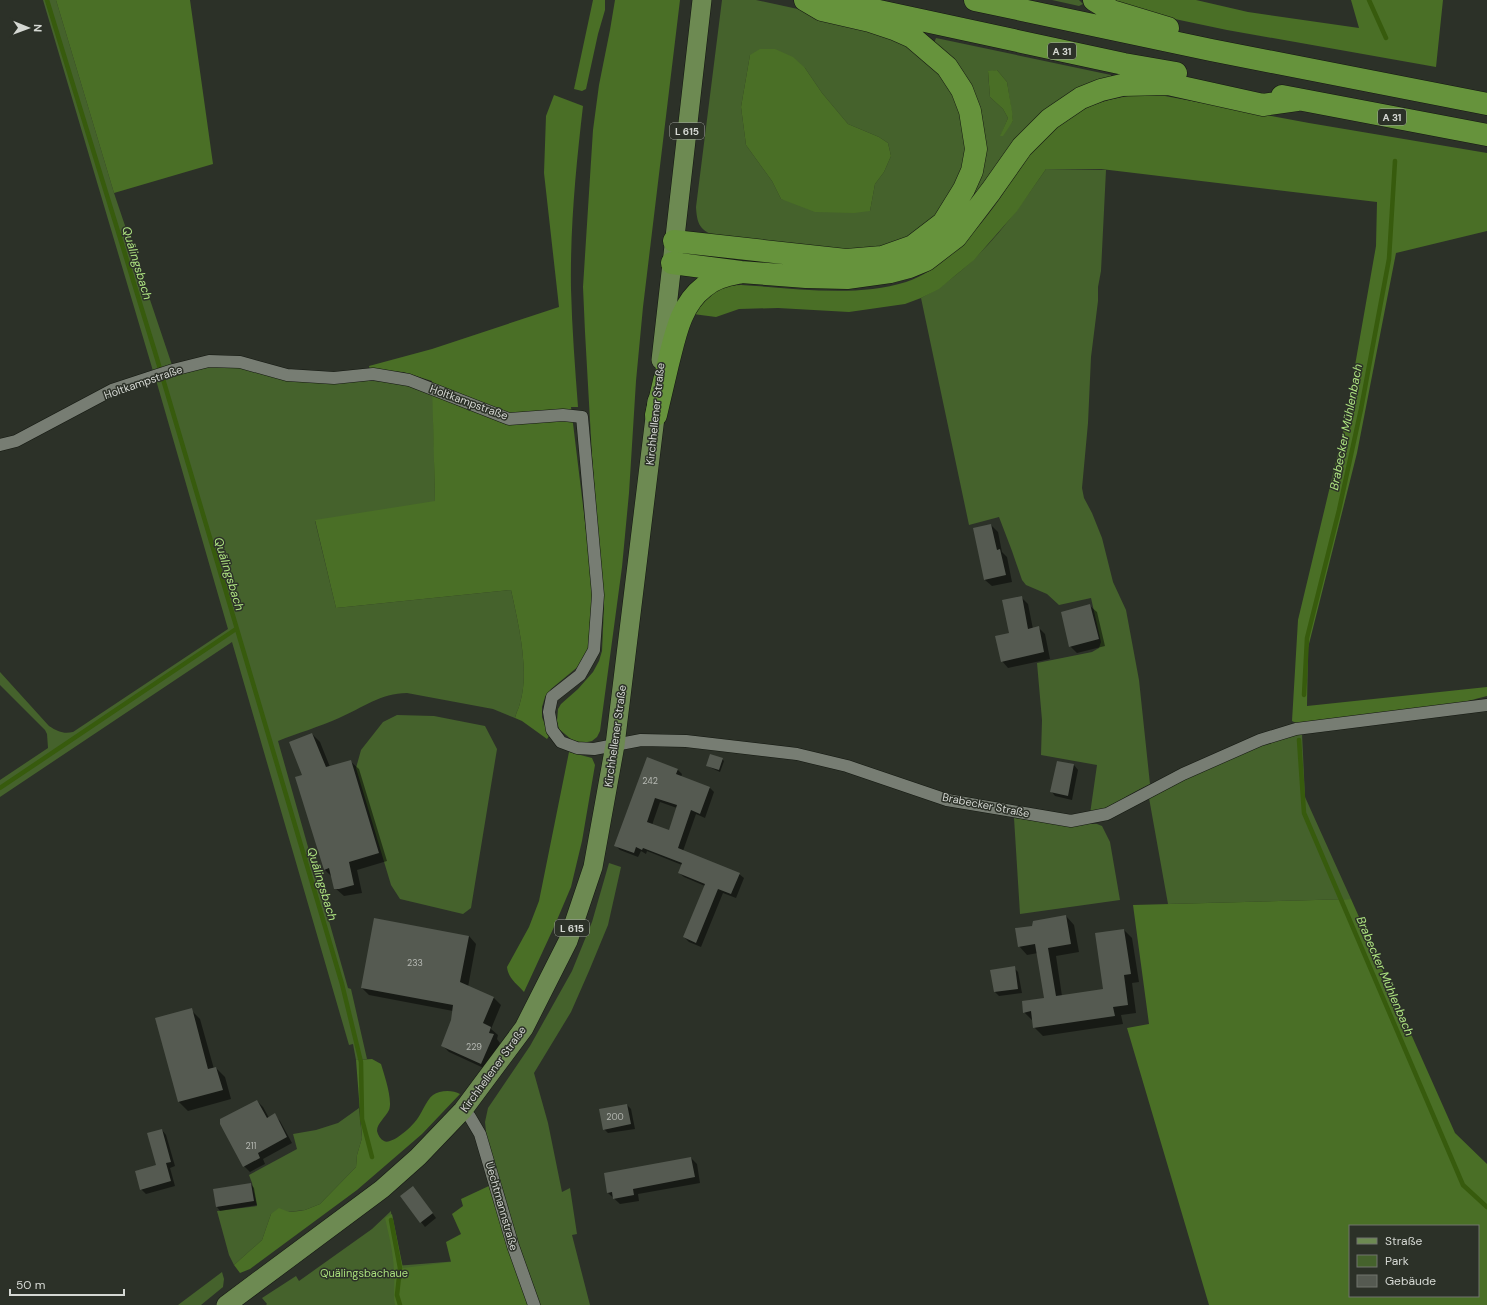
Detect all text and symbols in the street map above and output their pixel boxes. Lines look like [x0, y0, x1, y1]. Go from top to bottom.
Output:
north arrow [8, 8, 48, 48]
text: N [31, 24, 45, 32]
road number: A 31 [1048, 43, 1076, 59]
road number: A 31 [1378, 109, 1406, 125]
road number: L 615 [670, 123, 704, 139]
water label: Quälingsbach [118, 224, 156, 302]
street label: Holtkampstraße [102, 362, 184, 402]
street label: Kirchhellener Straße [643, 362, 667, 466]
water label: Brabecker Mühlenbach [1326, 362, 1366, 491]
street label: Holtkampstraße [428, 381, 510, 423]
water label: Quälingsbach [210, 535, 248, 613]
street label: Kirchhellener Straße [601, 684, 629, 788]
house number: 242 [642, 775, 658, 787]
street label: Brabecker Straße [941, 790, 1031, 820]
water label: Quälingsbach [303, 845, 341, 923]
water label: Brabecker Mühlenbach [1353, 914, 1417, 1038]
road number: L 615 [555, 920, 589, 936]
house number: 233 [407, 957, 423, 969]
street label: Kirchhellener Straße [457, 1023, 529, 1115]
house number: 229 [466, 1041, 482, 1053]
house number: 200 [606, 1111, 624, 1123]
house number: 211 [246, 1140, 257, 1152]
street label: Uechtmannstraße [483, 1160, 521, 1252]
legend [1349, 1225, 1479, 1297]
text: Straße [1385, 1233, 1422, 1249]
text: Park [1385, 1253, 1409, 1269]
park label: Quälingsbachaue [320, 1266, 408, 1280]
scale bar [10, 1271, 124, 1297]
text: Gebäude [1385, 1273, 1436, 1289]
text: 50 m [16, 1277, 45, 1293]

